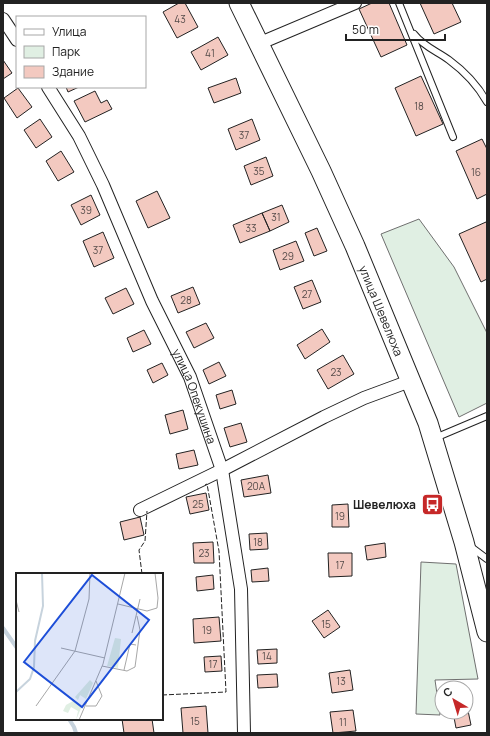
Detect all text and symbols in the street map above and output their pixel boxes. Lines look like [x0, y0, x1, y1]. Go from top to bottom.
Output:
house number: 43 [174, 12, 186, 26]
legend [16, 16, 146, 88]
scale bar [346, 16, 445, 42]
text: 50 m [352, 21, 379, 38]
text: Улица [52, 23, 86, 40]
text: Парк [52, 43, 81, 60]
house number: 41 [205, 46, 215, 60]
text: Здание [52, 63, 94, 80]
house number: 18 [414, 99, 424, 113]
house number: 37 [239, 128, 249, 142]
house number: 35 [253, 164, 265, 178]
house number: 16 [471, 165, 481, 179]
house number: 39 [80, 203, 92, 217]
house number: 31 [271, 210, 281, 224]
house number: 33 [245, 221, 257, 235]
house number: 37 [93, 243, 103, 257]
house number: 29 [282, 249, 294, 263]
street label: улица Шевелюха [355, 262, 408, 358]
house number: 27 [302, 287, 312, 301]
house number: 28 [180, 293, 192, 307]
street label: улица Опекушина [169, 346, 221, 446]
house number: 23 [330, 365, 342, 379]
house number: 20А [247, 479, 266, 493]
bus stop icon: Шевелюха [419, 491, 445, 517]
place label: Шевелюха [353, 496, 416, 513]
house number: 25 [192, 497, 204, 511]
house number: 19 [335, 509, 345, 523]
house number: 18 [253, 535, 263, 549]
house number: 23 [198, 546, 210, 560]
house number: 17 [336, 558, 344, 572]
inset map [16, 573, 163, 720]
house number: 15 [321, 617, 331, 631]
house number: 19 [202, 623, 212, 637]
house number: 14 [262, 649, 272, 663]
house number: 17 [209, 657, 217, 671]
house number: 13 [336, 674, 346, 688]
north arrow [434, 680, 474, 720]
text: С [440, 683, 455, 700]
house number: 15 [190, 714, 200, 728]
house number: 11 [339, 715, 347, 729]

